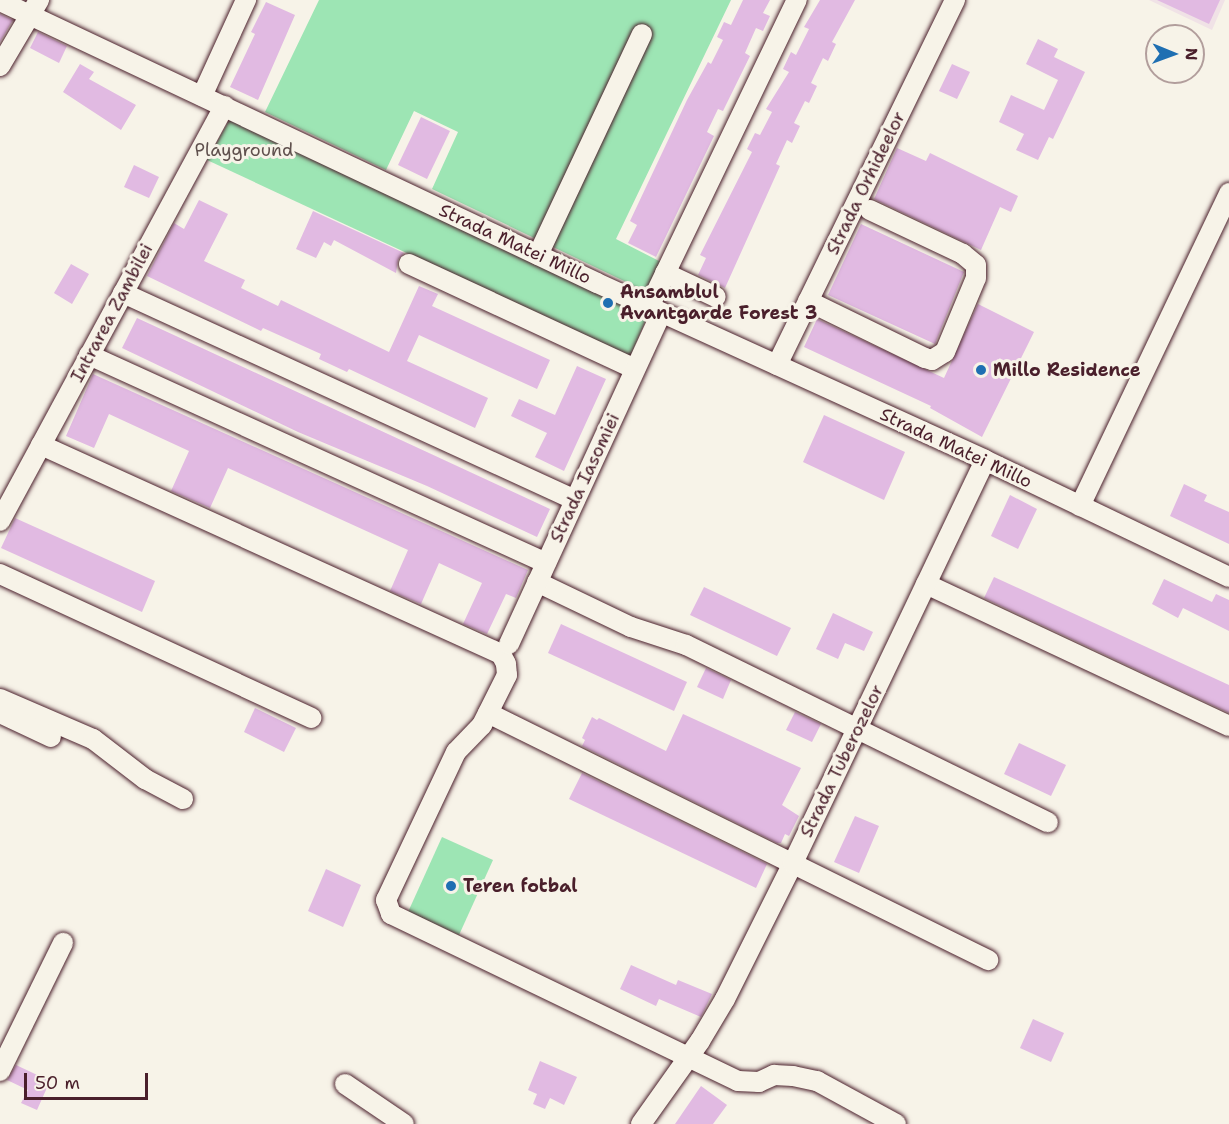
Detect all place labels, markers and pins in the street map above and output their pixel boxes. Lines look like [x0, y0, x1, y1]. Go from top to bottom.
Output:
place label: Ansamblul Avantgarde Forest 3 [620, 282, 817, 324]
marker: Ansamblul Avantgarde Forest 3 [601, 296, 615, 310]
place label: Millo Residence [993, 359, 1141, 381]
marker: Millo Residence [974, 363, 988, 377]
place label: Teren fotbal [463, 875, 578, 897]
marker: Teren fotbal [444, 879, 458, 893]

